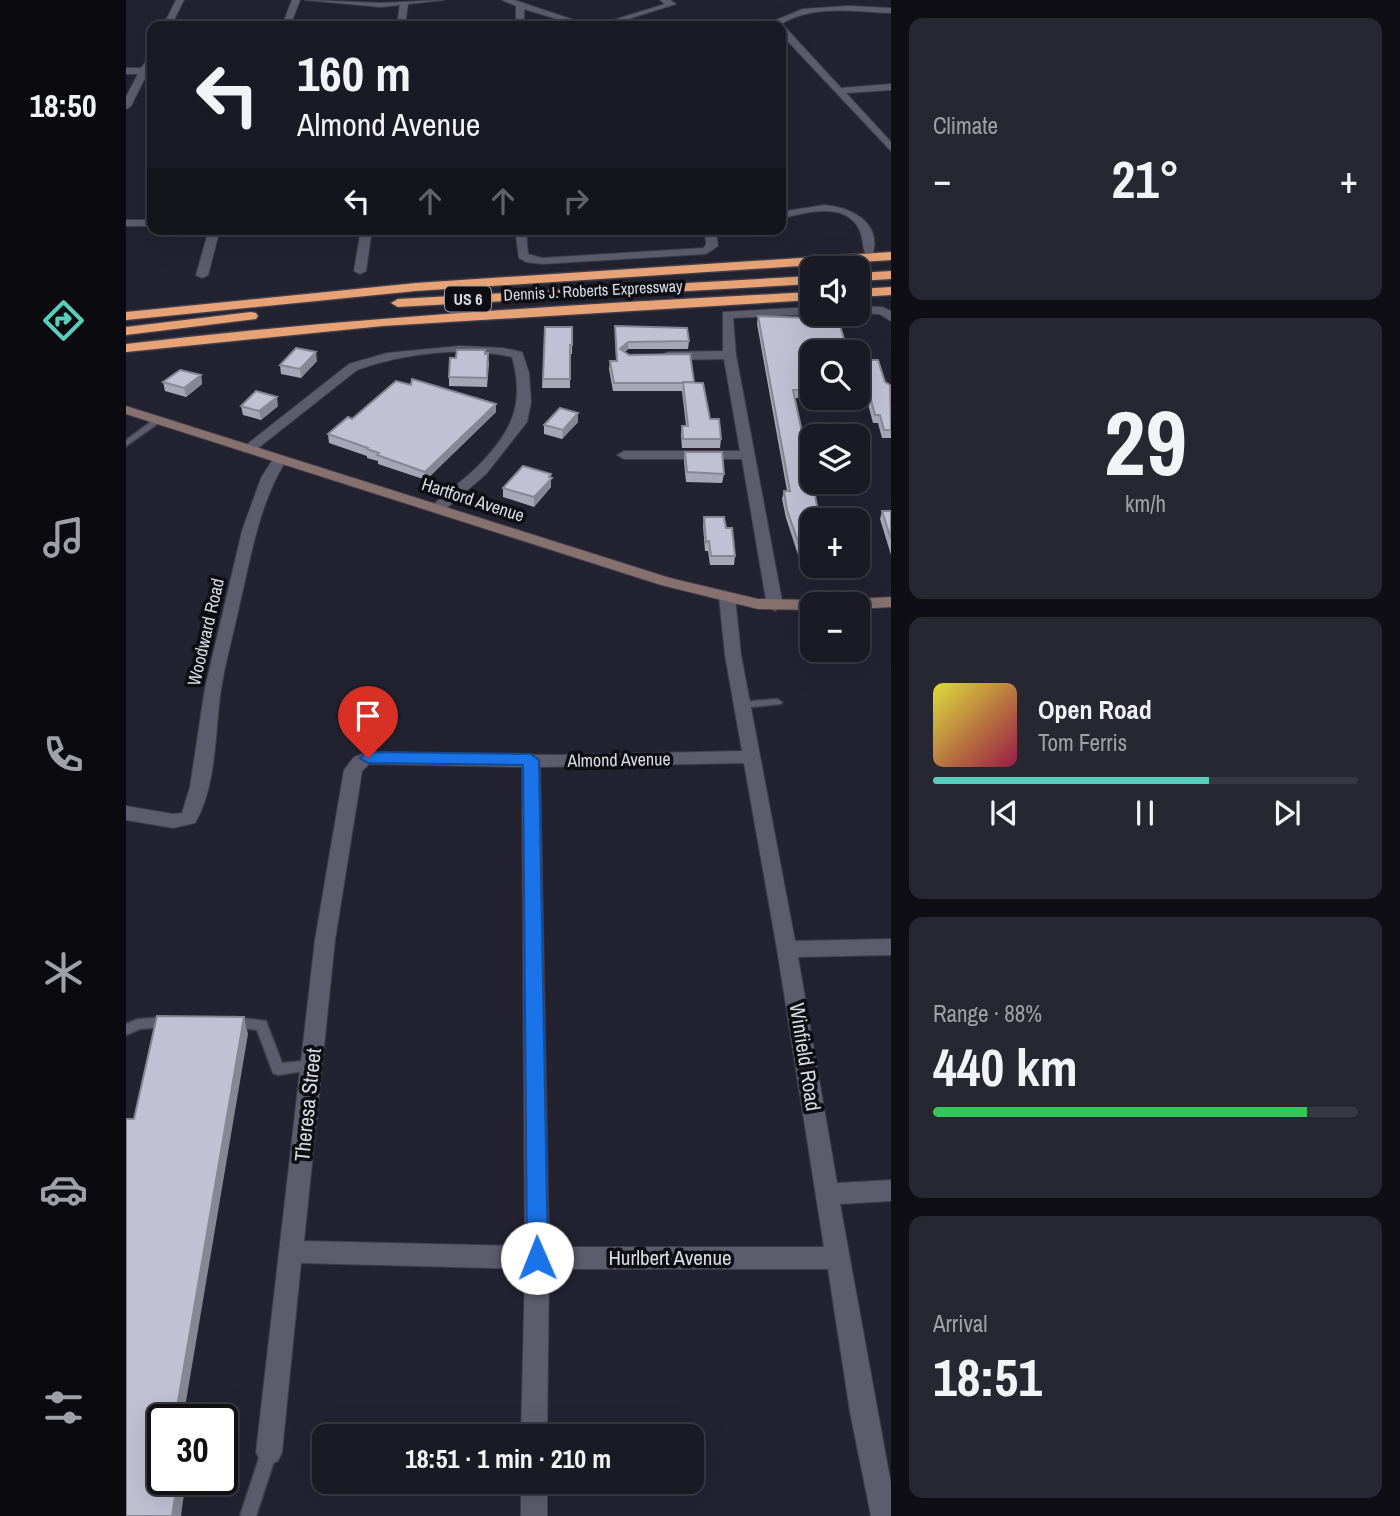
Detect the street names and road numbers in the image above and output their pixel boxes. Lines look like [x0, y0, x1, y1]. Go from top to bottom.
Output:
street label: Dennis J. Roberts Expressway [503, 274, 684, 306]
road number: US 6 [445, 286, 491, 312]
street label: Hartford Avenue [419, 471, 528, 528]
street label: Woodward Road [181, 576, 230, 688]
street label: Almond Avenue [566, 746, 671, 773]
street label: Winfield Road [783, 1001, 828, 1113]
street label: Theresa Street [287, 1047, 328, 1163]
street label: Hurlbert Avenue [608, 1243, 732, 1272]

